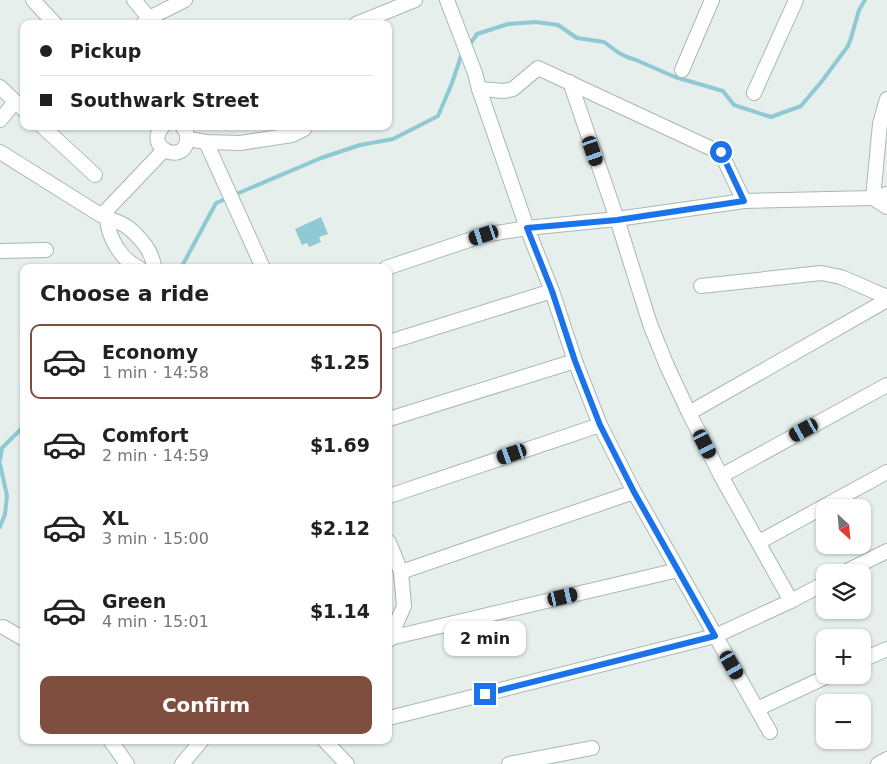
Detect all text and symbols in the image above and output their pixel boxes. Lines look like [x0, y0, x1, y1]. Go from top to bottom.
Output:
text: Pickup [70, 40, 141, 62]
text: Southwark Street [70, 89, 259, 111]
car [581, 134, 604, 168]
route start [710, 141, 732, 163]
car [467, 223, 500, 247]
text: Choose a ride [40, 281, 209, 306]
icon: car [42, 339, 87, 384]
text: Economy [102, 341, 198, 363]
text: $1.25 [310, 351, 370, 373]
text: 1 min · 14:58 [102, 363, 209, 382]
car [787, 416, 820, 444]
icon: car [42, 422, 87, 467]
text: Comfort [102, 424, 189, 446]
car [691, 427, 718, 461]
text: $1.69 [310, 434, 370, 456]
car [495, 442, 528, 466]
text: 2 min · 14:59 [102, 446, 209, 465]
north arrow [816, 499, 871, 554]
map controls [816, 499, 871, 749]
icon: car [42, 505, 87, 550]
text: XL [102, 507, 129, 529]
text: $2.12 [310, 517, 370, 539]
text: 3 min · 15:00 [102, 529, 209, 548]
button: layers [816, 564, 871, 619]
car [546, 586, 579, 608]
icon: car [42, 588, 87, 633]
text: Green [102, 590, 166, 612]
text: $1.14 [310, 600, 370, 622]
text: 4 min · 15:01 [102, 612, 209, 631]
callout: 2 min [444, 622, 526, 656]
text: 2 min [460, 629, 510, 648]
button: + [816, 629, 871, 684]
car [718, 648, 745, 682]
button: Confirm [40, 676, 372, 734]
route end [474, 683, 496, 705]
button: − [816, 694, 871, 749]

